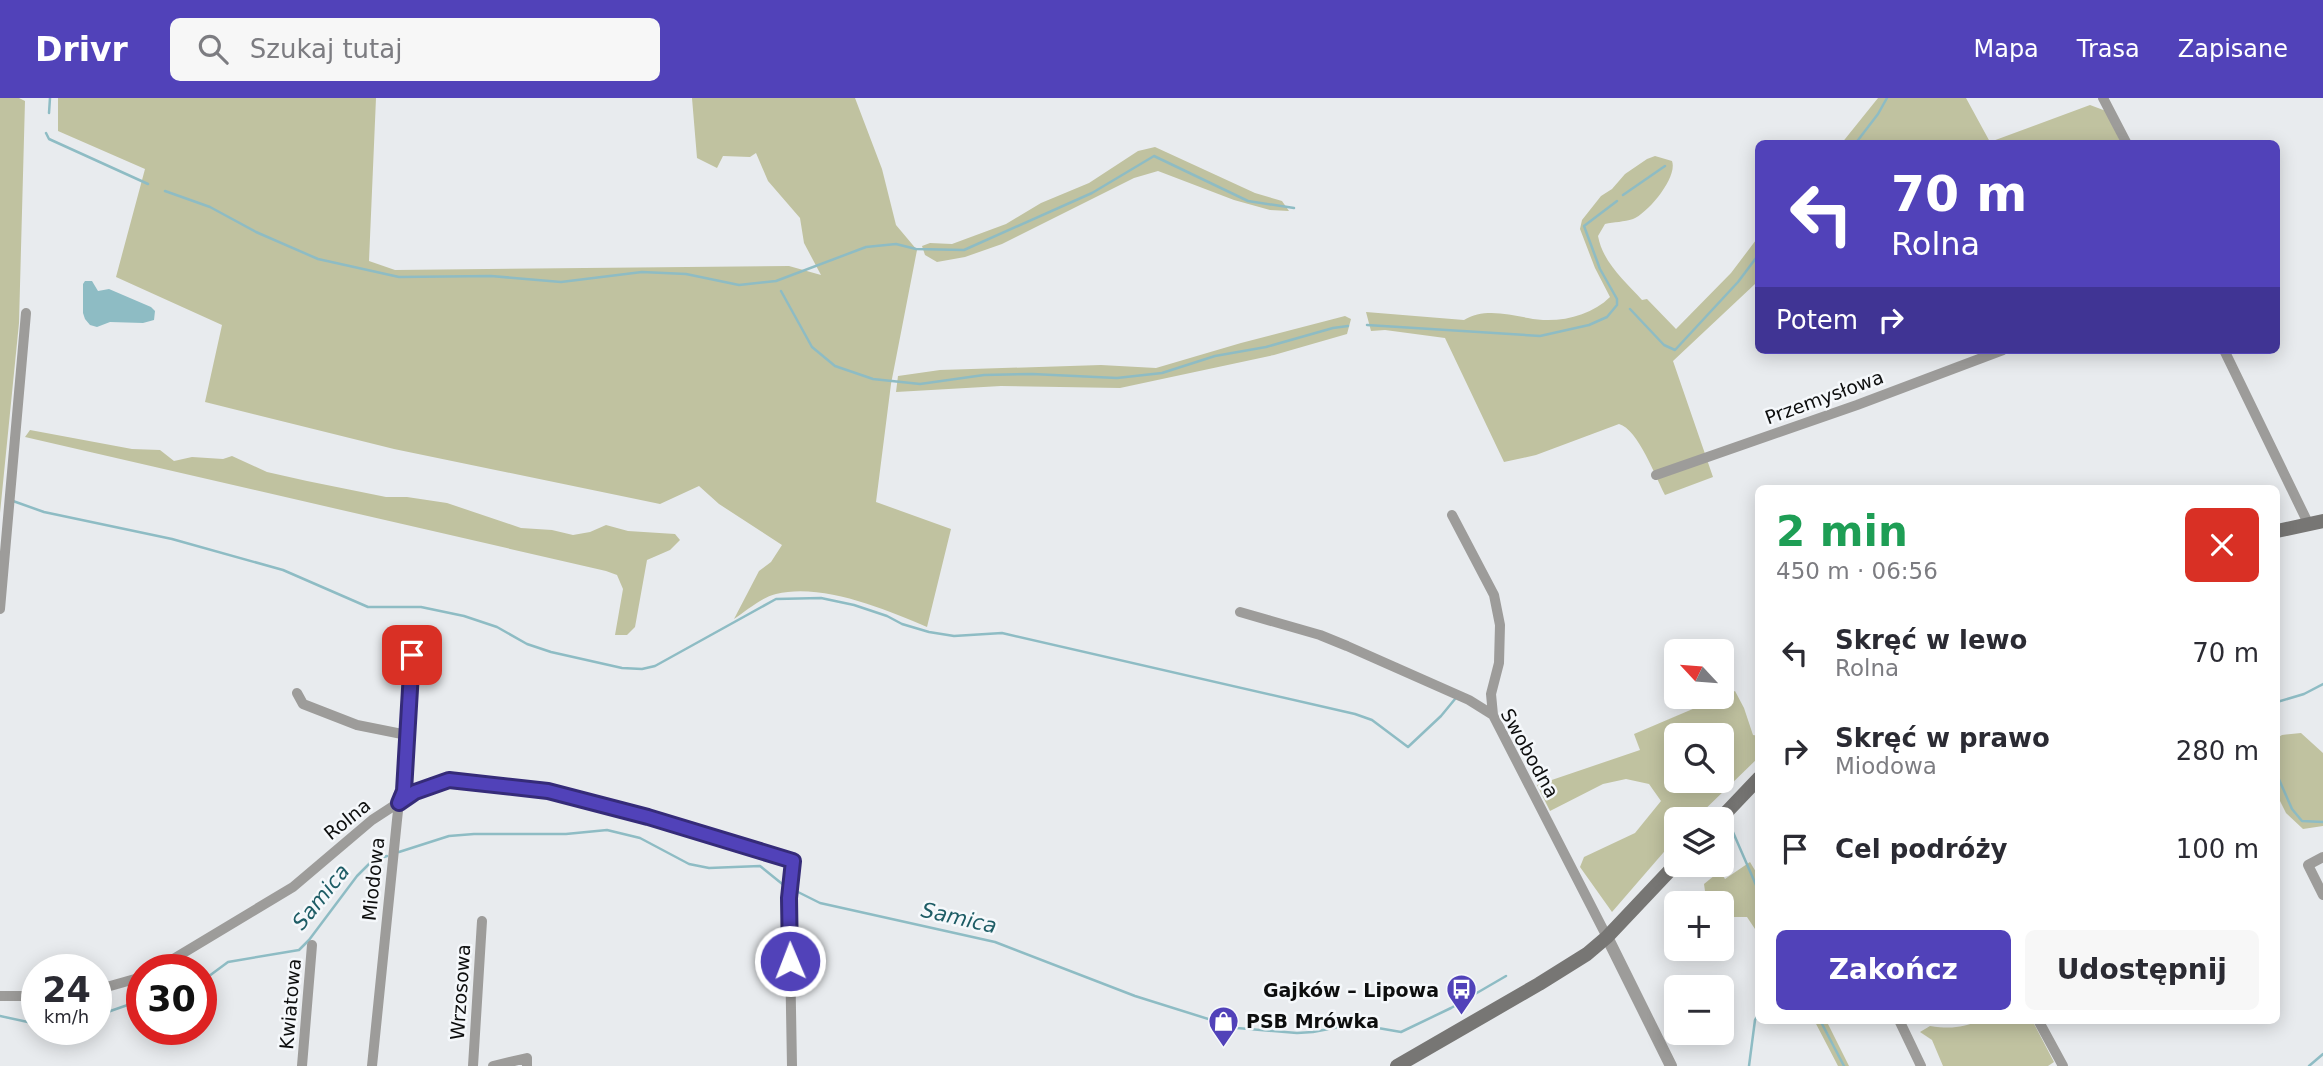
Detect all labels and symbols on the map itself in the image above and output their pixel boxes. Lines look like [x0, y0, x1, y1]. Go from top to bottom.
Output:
street label: Przemysłowa [1762, 365, 1886, 429]
pin [382, 625, 442, 685]
north arrow [1664, 639, 1734, 709]
street label: Swobodna [1496, 705, 1564, 801]
street label: Rolna [320, 794, 374, 844]
street label: Miodowa [358, 836, 388, 922]
water label: Samica [287, 860, 355, 934]
water label: Samica [919, 898, 999, 938]
position arrow [753, 924, 827, 998]
street label: Wrzosowa [446, 943, 474, 1041]
speed limit sign: 30 [126, 954, 217, 1045]
street label: Kwiatowa [275, 958, 305, 1050]
bus stop icon: Gajków – Lipowa [1445, 973, 1479, 1017]
place label: Gajków – Lipowa [1263, 979, 1439, 1001]
shop icon: PSB Mrówka [1206, 1004, 1240, 1048]
place label: PSB Mrówka [1246, 1010, 1379, 1032]

